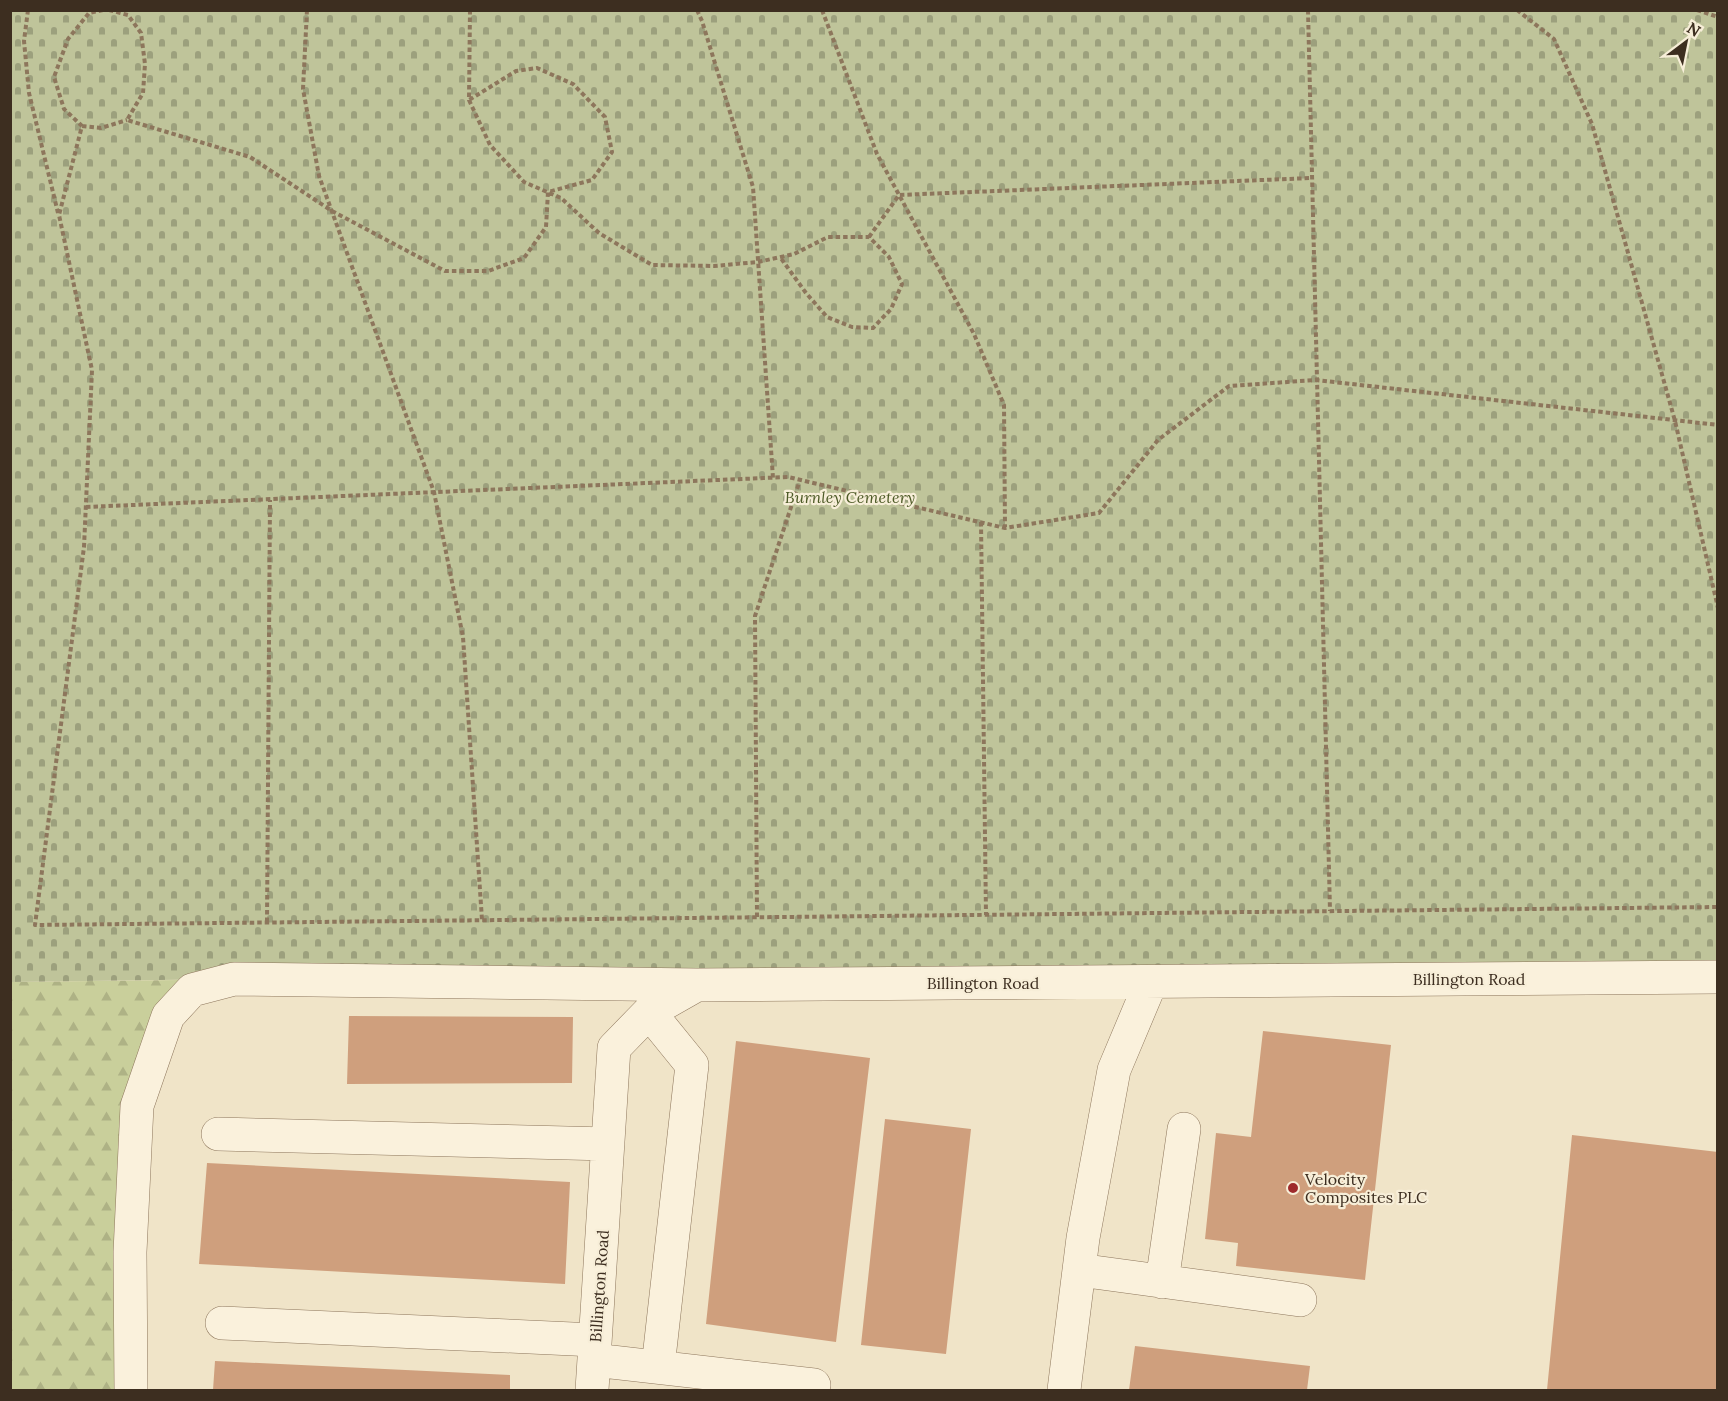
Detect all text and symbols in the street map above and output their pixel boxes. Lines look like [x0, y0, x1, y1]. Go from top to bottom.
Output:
north arrow [1656, 12, 1716, 72]
text: N [1683, 18, 1704, 41]
park label: Burnley Cemetery [785, 487, 915, 507]
street label: Billington Road [1413, 969, 1526, 989]
street label: Billington Road [927, 973, 1040, 993]
place label: Velocity Composites PLC [1304, 1169, 1427, 1207]
marker: Velocity Composites PLC [1286, 1181, 1300, 1195]
street label: Billington Road [585, 1229, 613, 1343]

